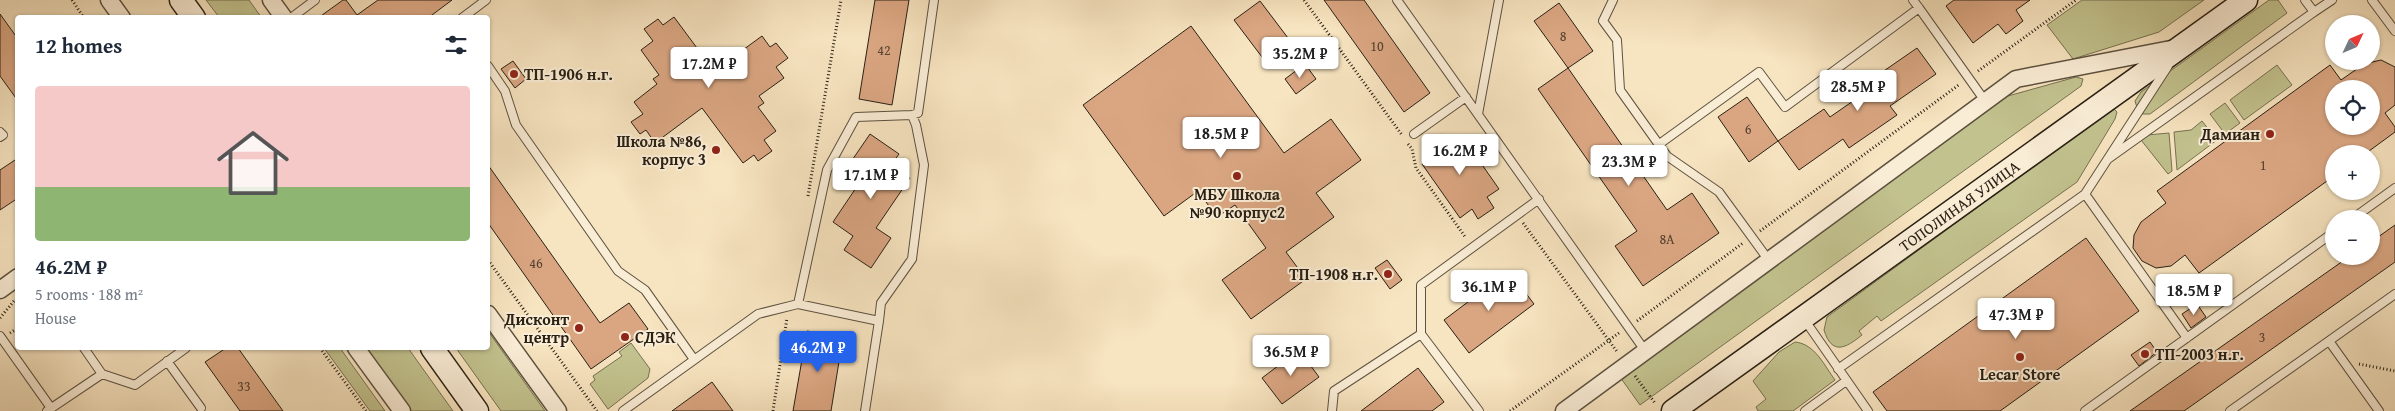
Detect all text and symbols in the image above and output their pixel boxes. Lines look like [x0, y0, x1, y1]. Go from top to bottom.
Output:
north arrow [2325, 15, 2380, 70]
map controls [2325, 15, 2380, 265]
house number: 8 [1560, 26, 1567, 46]
text: 12 homes [35, 30, 122, 61]
icon: filters [442, 31, 470, 59]
pin: 35.2M ₽ [1254, 36, 1346, 79]
house number: 10 [1370, 36, 1384, 56]
house number: 42 [877, 40, 891, 60]
text: 35.2M ₽ [1273, 41, 1327, 65]
pin: 17.2M ₽ [663, 46, 755, 89]
text: 17.2M ₽ [682, 51, 736, 75]
place label: ТП-1906 н.г. [524, 62, 613, 86]
marker: ТП-1906 н.г. [508, 68, 520, 80]
pin: 28.5M ₽ [1812, 70, 1904, 112]
text: 28.5M ₽ [1831, 74, 1885, 98]
button: locate [2325, 80, 2380, 135]
pin: 18.5M ₽ [1175, 116, 1267, 159]
icon: home [208, 118, 298, 208]
house number: 6 [1745, 119, 1752, 139]
text: 18.5M ₽ [1194, 121, 1248, 145]
place label: Дамиан [2200, 122, 2260, 146]
marker: Дамиан [2264, 128, 2276, 140]
place label: Школа №86, корпус 3 [616, 129, 706, 171]
pin: 16.2M ₽ [1414, 134, 1506, 176]
text: 16.2M ₽ [1433, 138, 1487, 162]
marker: Школа №86, корпус 3 [710, 144, 722, 156]
pin: 23.3M ₽ [1583, 144, 1675, 187]
button: + [2325, 145, 2380, 200]
text: 23.3M ₽ [1602, 149, 1656, 173]
street label: ТОПОЛИНАЯ УЛИЦА [1894, 154, 2025, 257]
house number: 1 [2260, 155, 2266, 175]
pin: 17.1M ₽ [825, 158, 917, 200]
text: 17.1M ₽ [844, 162, 898, 186]
marker: МБУ Школа №90 корпус2 [1231, 170, 1243, 182]
place label: МБУ Школа №90 корпус2 [1189, 182, 1285, 224]
button: − [2325, 210, 2380, 265]
house number: 8А [1659, 229, 1675, 249]
text: 46.2M ₽ [35, 251, 107, 282]
house number: 46 [529, 253, 543, 273]
place label: ТП-1908 н.г. [1289, 262, 1378, 286]
marker: ТП-1908 н.г. [1382, 268, 1394, 280]
pin: 36.1M ₽ [1443, 270, 1535, 312]
text: 36.1M ₽ [1462, 274, 1516, 298]
pin: 18.5M ₽ [2148, 274, 2240, 316]
text: 18.5M ₽ [2167, 278, 2221, 302]
text: 5 rooms · 188 m² [35, 282, 143, 306]
pin: 47.3M ₽ [1970, 298, 2062, 340]
text: 47.3M ₽ [1989, 302, 2043, 326]
text: House [35, 306, 76, 330]
place label: Дисконт центр [503, 307, 569, 349]
marker: Дисконт центр [573, 322, 585, 334]
place label: СДЭК [635, 325, 676, 349]
house number: 3 [2259, 327, 2265, 347]
pin: 46.2M ₽ [772, 330, 864, 373]
marker: СДЭК [619, 331, 631, 343]
pin: 36.5M ₽ [1245, 334, 1337, 377]
text: 46.2M ₽ [791, 335, 845, 359]
text: 36.5M ₽ [1264, 339, 1318, 363]
place label: ТП-2003 н.г. [2155, 342, 2244, 366]
marker: ТП-2003 н.г. [2139, 348, 2151, 360]
marker: Lecar Store [2014, 351, 2026, 363]
place label: Lecar Store [1980, 362, 2060, 386]
house number: 33 [237, 376, 251, 396]

